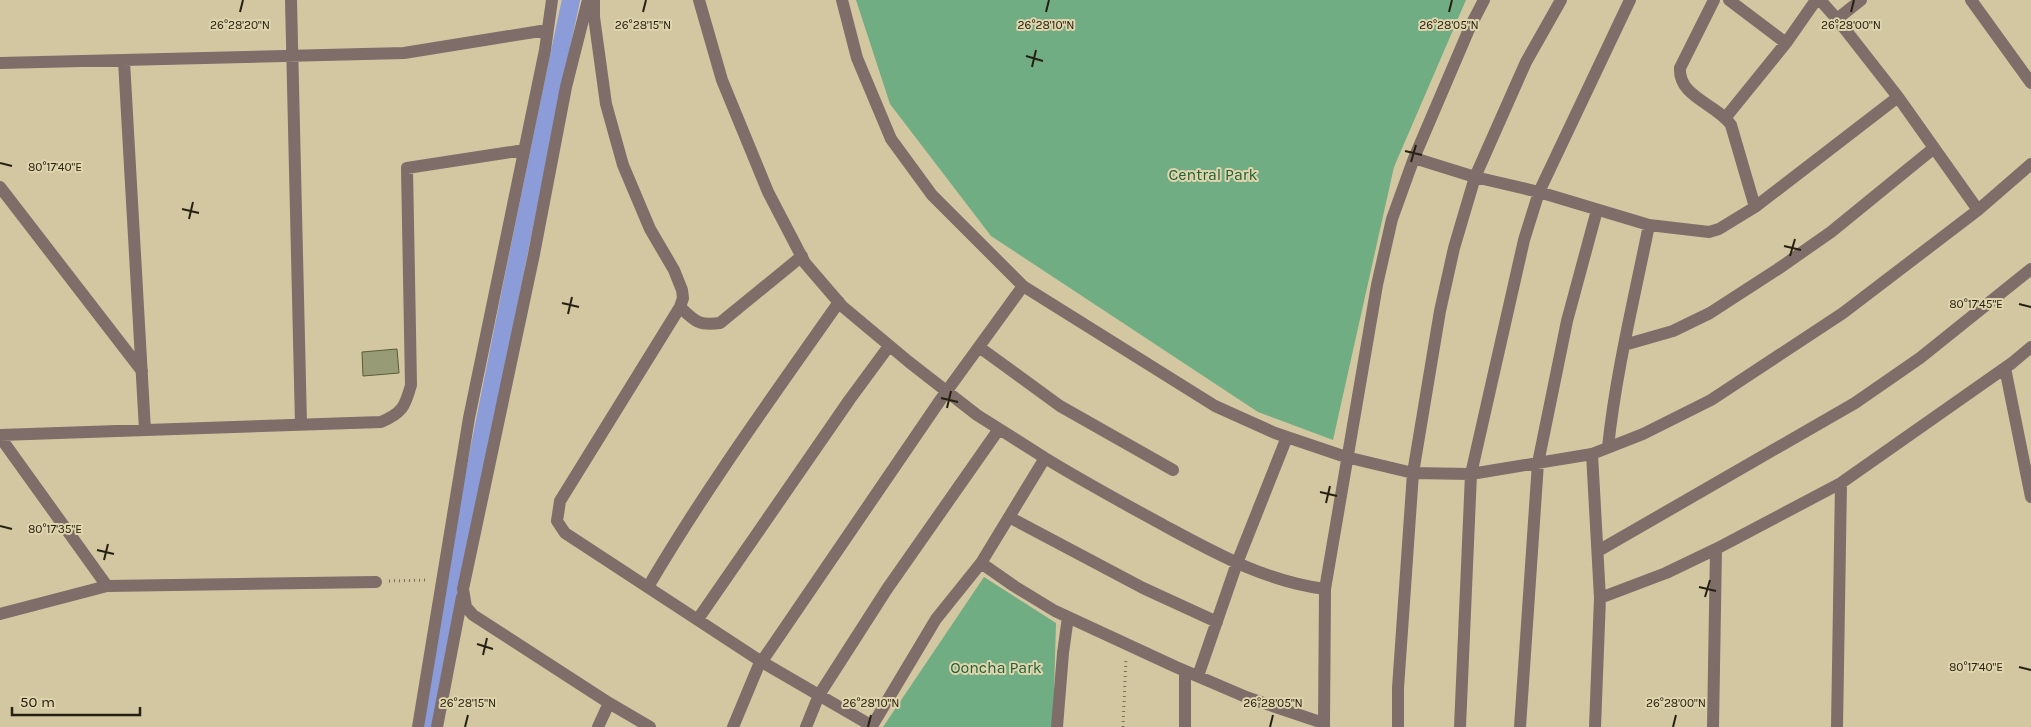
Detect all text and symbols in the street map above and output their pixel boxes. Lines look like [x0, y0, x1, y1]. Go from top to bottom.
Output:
text: 26°28'20"N [210, 18, 270, 32]
text: 26°28'15"N [615, 18, 671, 32]
text: 26°28'10"N [1018, 18, 1074, 32]
text: 26°28'05"N [1419, 18, 1479, 32]
text: 26°28'00"N [1821, 18, 1881, 32]
text: 80°17'40"E [28, 160, 82, 174]
park label: Central Park [1168, 165, 1258, 184]
text: 80°17'45"E [1949, 297, 2003, 311]
text: 80°17'35"E [28, 522, 82, 536]
park label: Ooncha Park [950, 658, 1042, 677]
text: 80°17'40"E [1949, 660, 2003, 674]
scale bar [12, 684, 140, 716]
text: 50 m [20, 693, 55, 711]
text: 26°28'15"N [440, 696, 496, 710]
text: 26°28'10"N [843, 696, 899, 710]
text: 26°28'05"N [1243, 696, 1303, 710]
text: 26°28'00"N [1646, 696, 1706, 710]

